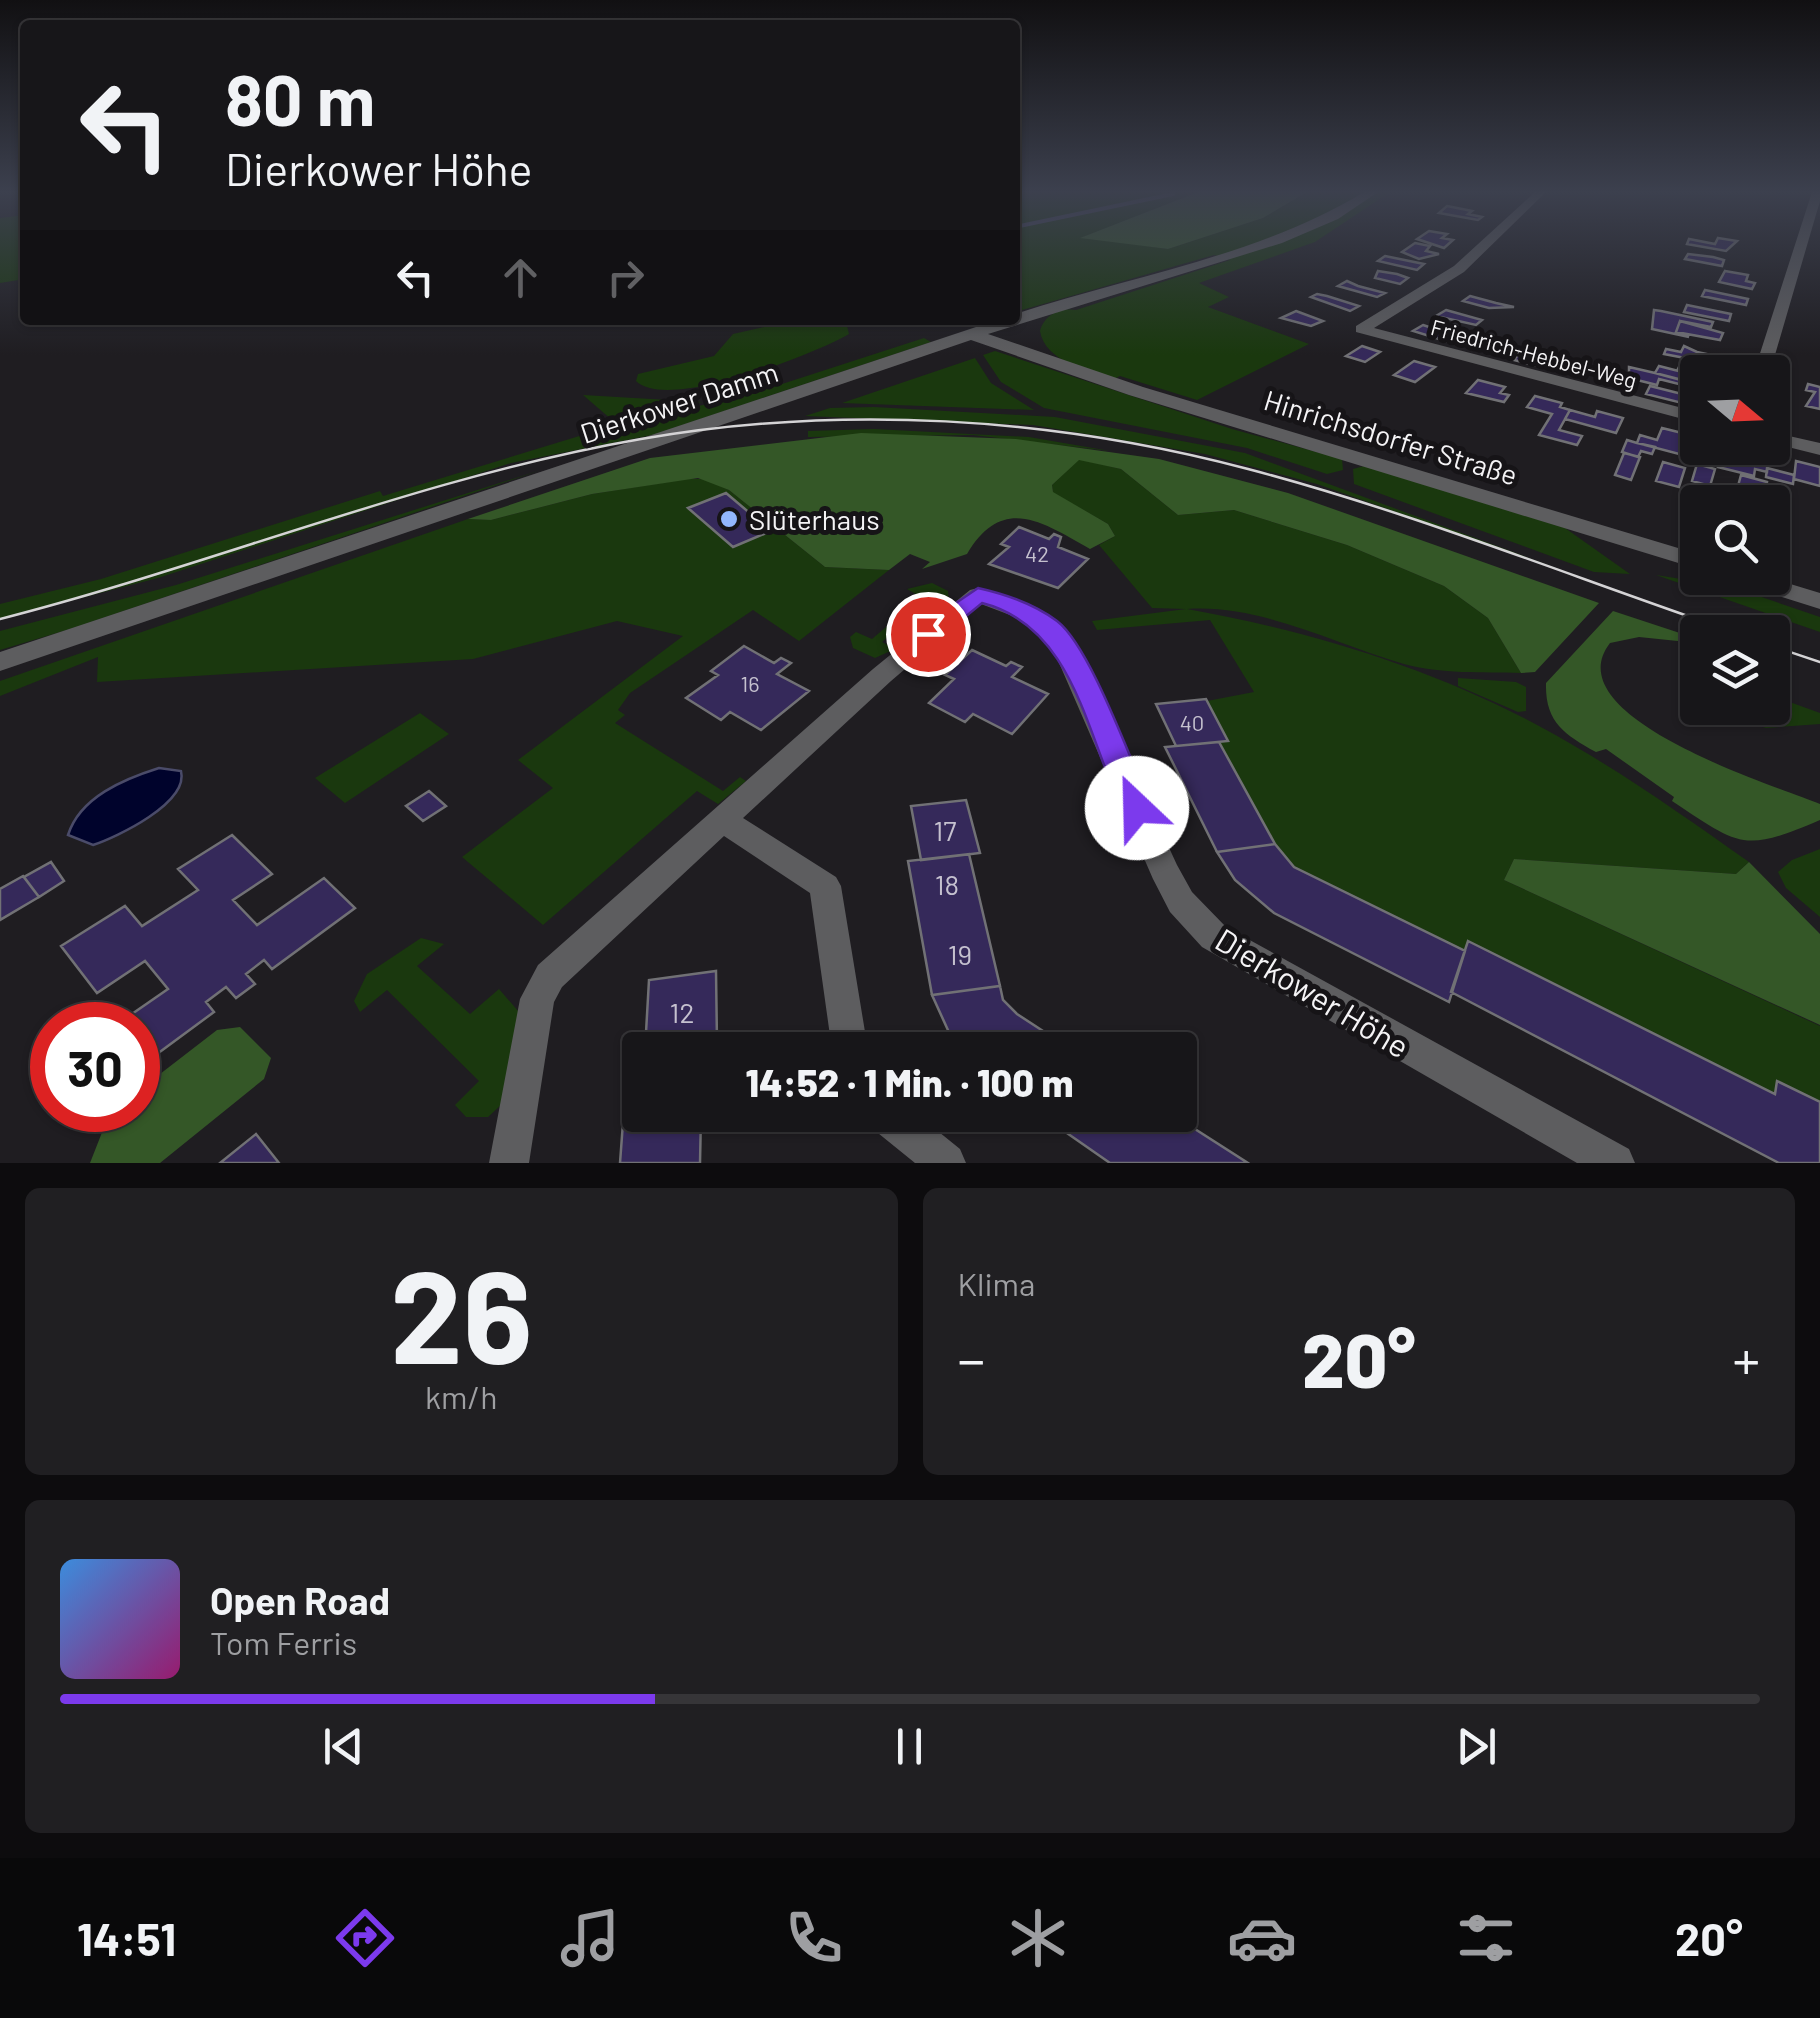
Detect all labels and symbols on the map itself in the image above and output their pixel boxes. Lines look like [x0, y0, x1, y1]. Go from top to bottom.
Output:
street label: Friedrich-Hebbel-Weg [1428, 313, 1640, 393]
street label: Dierkower Damm [576, 354, 782, 450]
north arrow [1680, 355, 1790, 465]
street label: Hinrichsdorfer Straße [1260, 382, 1522, 492]
place label: Slüterhaus [749, 502, 880, 536]
marker: Slüterhaus [718, 508, 740, 530]
house number: 42 [1025, 540, 1049, 566]
pin [886, 592, 971, 677]
house number: 16 [740, 670, 760, 696]
house number: 40 [1180, 709, 1204, 735]
position arrow [1085, 756, 1189, 860]
house number: 17 [933, 813, 957, 847]
house number: 18 [935, 867, 959, 901]
street label: Dierkower Höhe [1209, 919, 1417, 1065]
house number: 19 [948, 937, 972, 971]
house number: 12 [670, 995, 694, 1029]
speed limit sign: 30 [30, 1002, 160, 1132]

